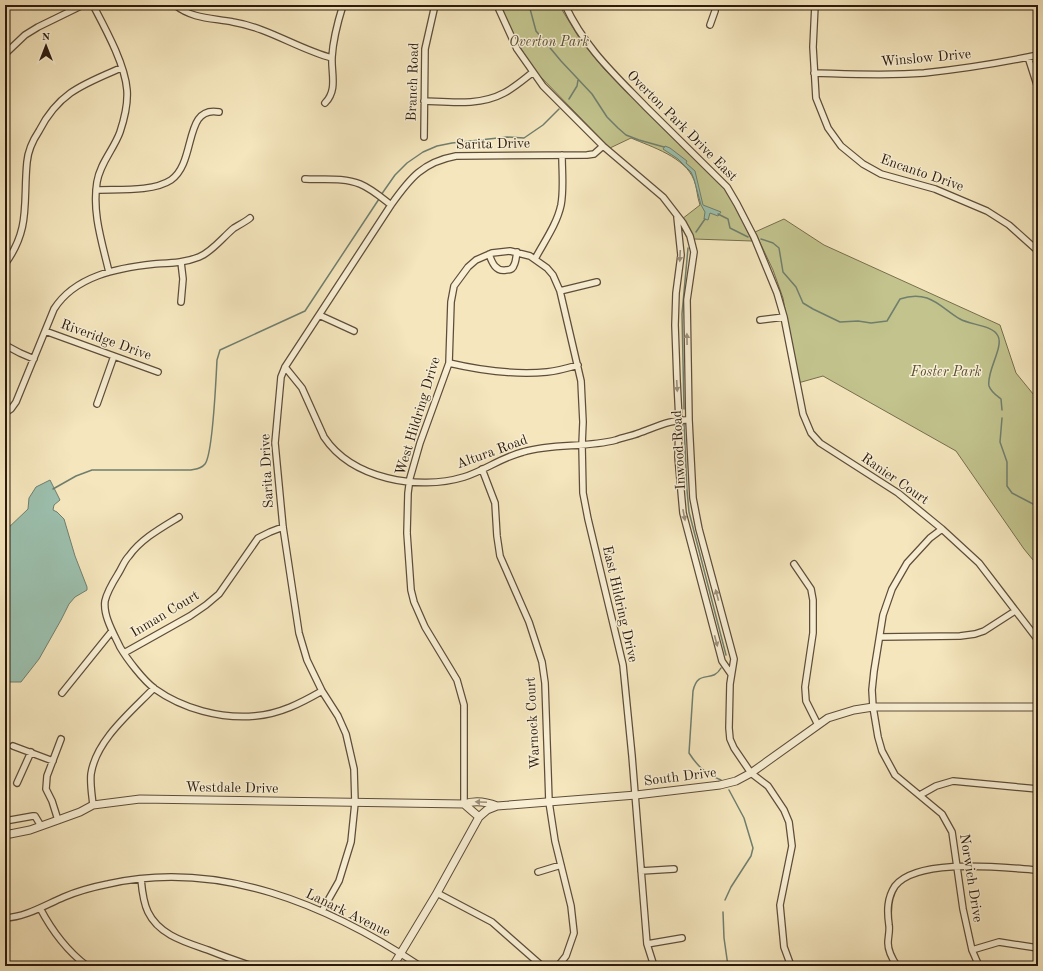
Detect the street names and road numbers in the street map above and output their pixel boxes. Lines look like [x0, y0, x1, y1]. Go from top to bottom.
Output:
street label: Branch Road [405, 42, 421, 122]
street label: Winslow Drive [880, 47, 972, 69]
street label: Overton Park Drive East [624, 68, 740, 184]
street label: Sarita Drive [456, 136, 530, 152]
street label: Encanto Drive [878, 152, 966, 194]
street label: Riveridge Drive [59, 317, 153, 363]
street label: West Hildring Drive [393, 355, 443, 477]
street label: Inwood Road [670, 410, 688, 490]
street label: Sarita Drive [258, 433, 276, 509]
street label: Altura Road [455, 433, 529, 471]
street label: Ranier Court [859, 451, 931, 507]
street label: East Hildring Drive [600, 544, 640, 664]
street label: Inman Court [128, 588, 202, 640]
street label: Warnock Court [524, 676, 542, 770]
street label: South Drive [643, 766, 717, 788]
street label: Westdale Drive [185, 780, 279, 796]
street label: Norwich Drive [957, 833, 985, 923]
street label: Lanark Avenue [304, 887, 392, 939]

